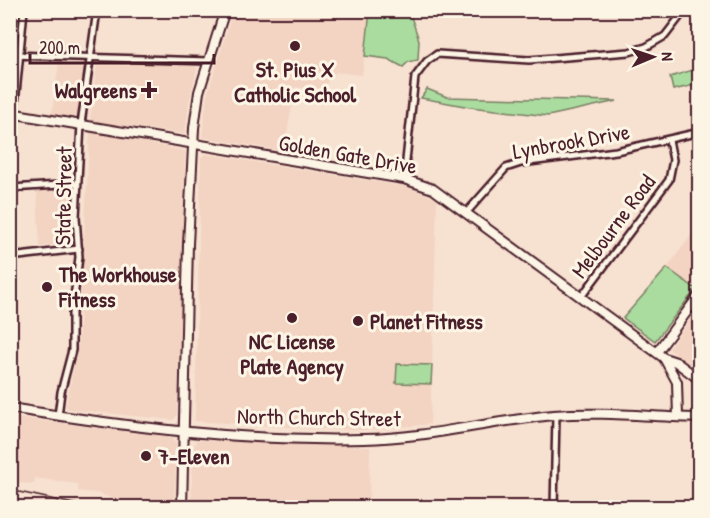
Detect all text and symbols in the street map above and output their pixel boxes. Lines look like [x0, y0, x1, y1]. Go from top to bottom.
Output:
scale bar [30, 27, 214, 65]
north arrow [623, 27, 683, 87]
text: 200 m [39, 35, 80, 60]
marker: St. Pius X Catholic School [288, 39, 302, 53]
text: N [657, 52, 679, 62]
place label: St. Pius X Catholic School [234, 54, 357, 109]
place label: Walgreens [55, 75, 138, 106]
marker: Walgreens [142, 83, 156, 97]
street label: Lynbrook Drive [510, 116, 632, 166]
street label: Golden Gate Drive [277, 127, 420, 181]
street label: State Street [47, 146, 79, 246]
street label: Melbourne Road [564, 168, 662, 284]
place label: The Workhouse Fitness [58, 259, 177, 314]
marker: The Workhouse Fitness [40, 280, 54, 294]
place label: Planet Fitness [370, 306, 483, 336]
marker: NC License Plate Agency [285, 311, 299, 325]
marker: Planet Fitness [351, 314, 365, 328]
place label: NC License Plate Agency [240, 326, 344, 382]
street label: North Church Street [237, 401, 401, 433]
place label: 7-Eleven [157, 441, 230, 471]
marker: 7-Eleven [139, 449, 153, 463]

